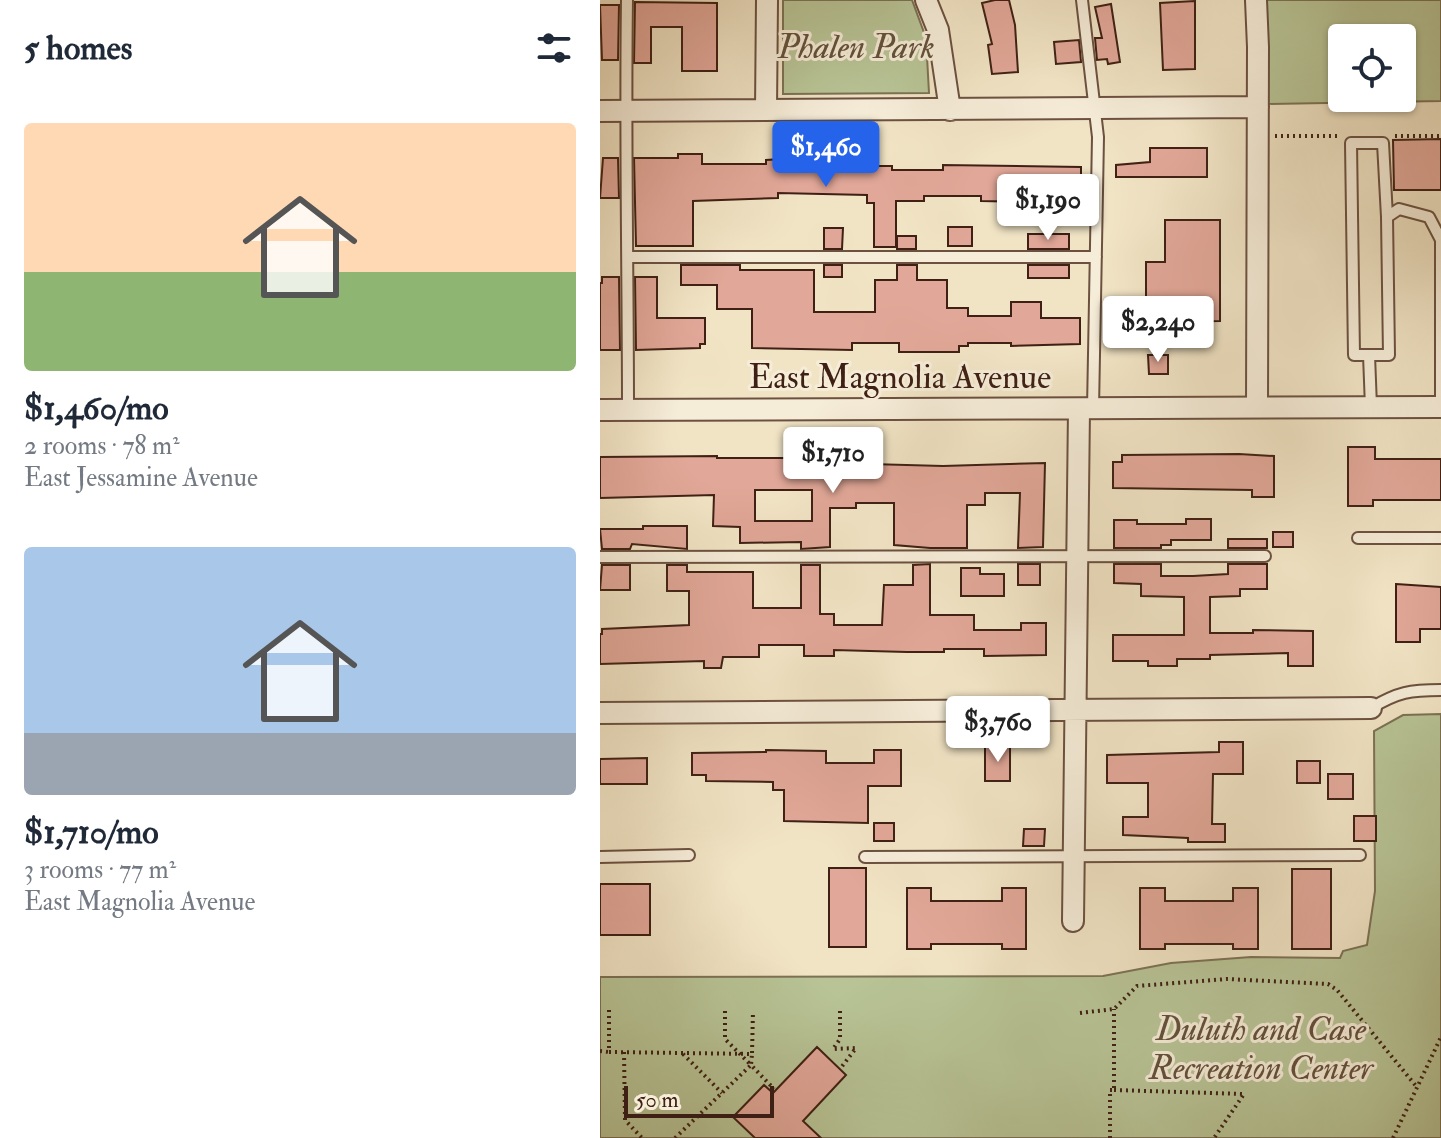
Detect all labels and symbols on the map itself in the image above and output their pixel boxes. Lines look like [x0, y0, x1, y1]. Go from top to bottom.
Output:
park label: Phalen Park [776, 26, 935, 69]
pin: $1,460 [761, 121, 891, 189]
pin: $1,190 [983, 174, 1113, 242]
pin: $2,240 [1093, 296, 1223, 364]
street label: East Magnolia Avenue [749, 356, 1051, 399]
pin: $1,710 [768, 427, 898, 495]
pin: $3,760 [933, 696, 1063, 764]
park label: Duluth and Case Recreation Center [1148, 1008, 1375, 1090]
scale bar [624, 1082, 774, 1118]

